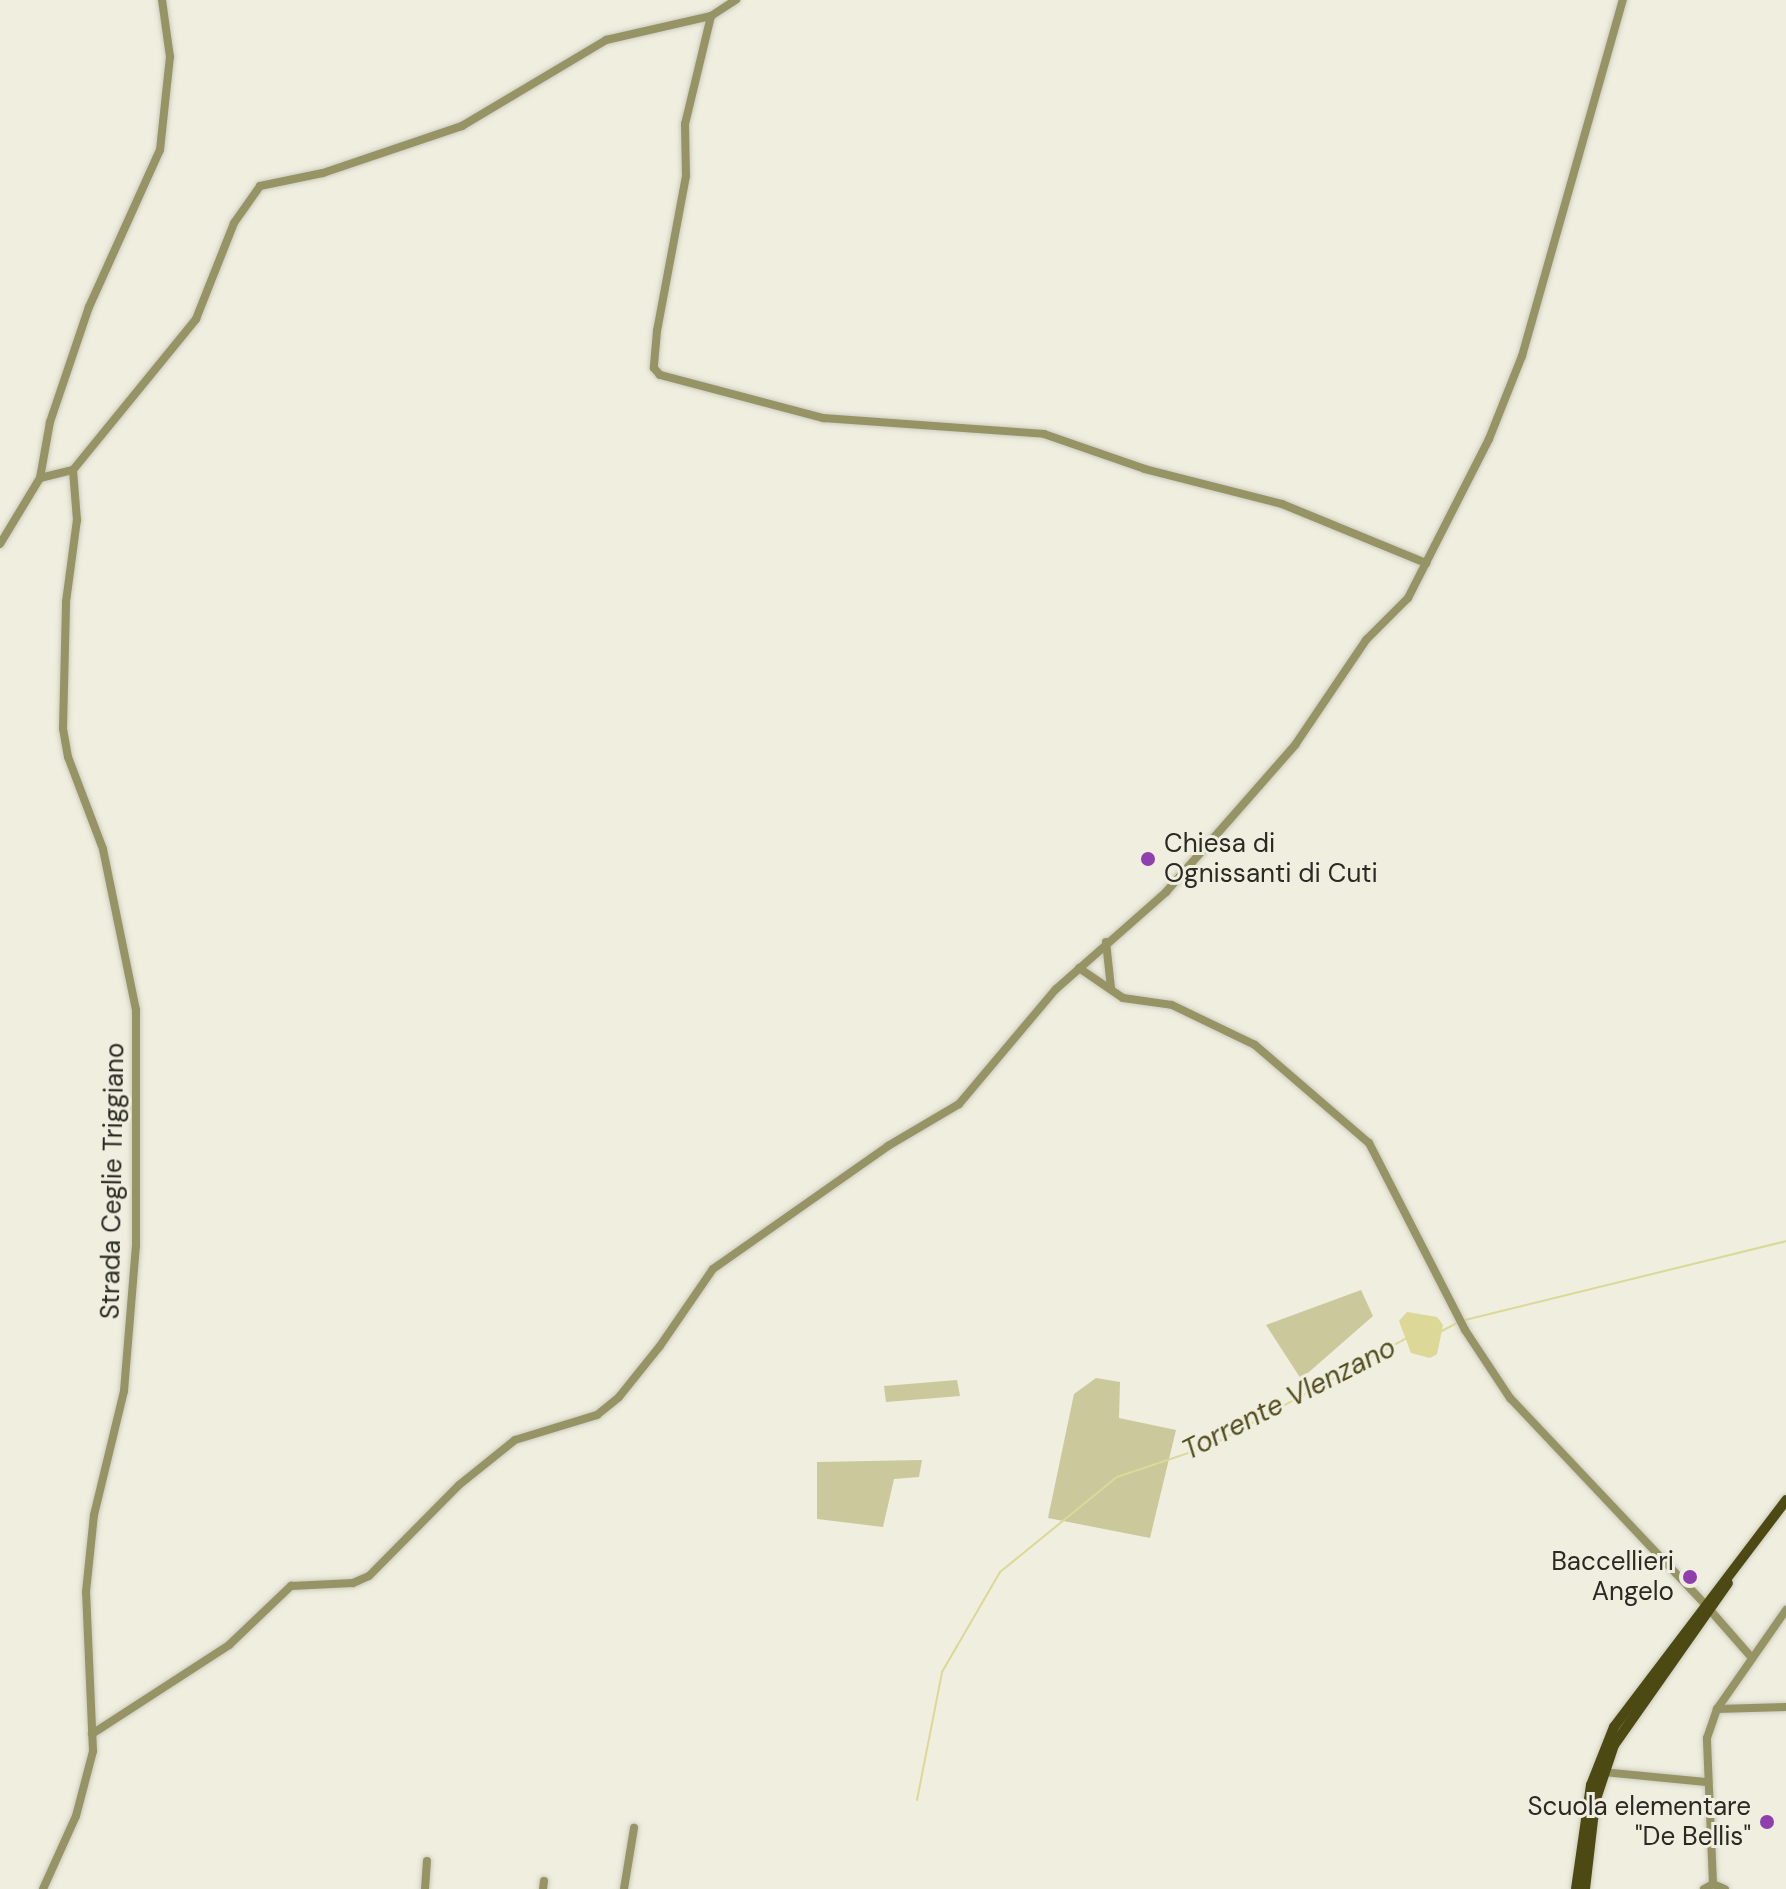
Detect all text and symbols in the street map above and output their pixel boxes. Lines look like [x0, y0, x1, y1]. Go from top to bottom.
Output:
place label: Chiesa di Ognissanti di Cuti [1164, 828, 1378, 890]
marker: Chiesa di Ognissanti di Cuti [1139, 850, 1157, 868]
street label: Strada Ceglie Triggiano [95, 1042, 131, 1320]
water label: Torrente Vlenzano [1177, 1331, 1401, 1467]
place label: Baccellieri Angelo [1551, 1546, 1674, 1608]
marker: Baccellieri Angelo [1681, 1568, 1699, 1586]
place label: Scuola elementare "De Bellis" [1527, 1791, 1751, 1852]
marker: Scuola elementare "De Bellis" [1758, 1813, 1776, 1831]

